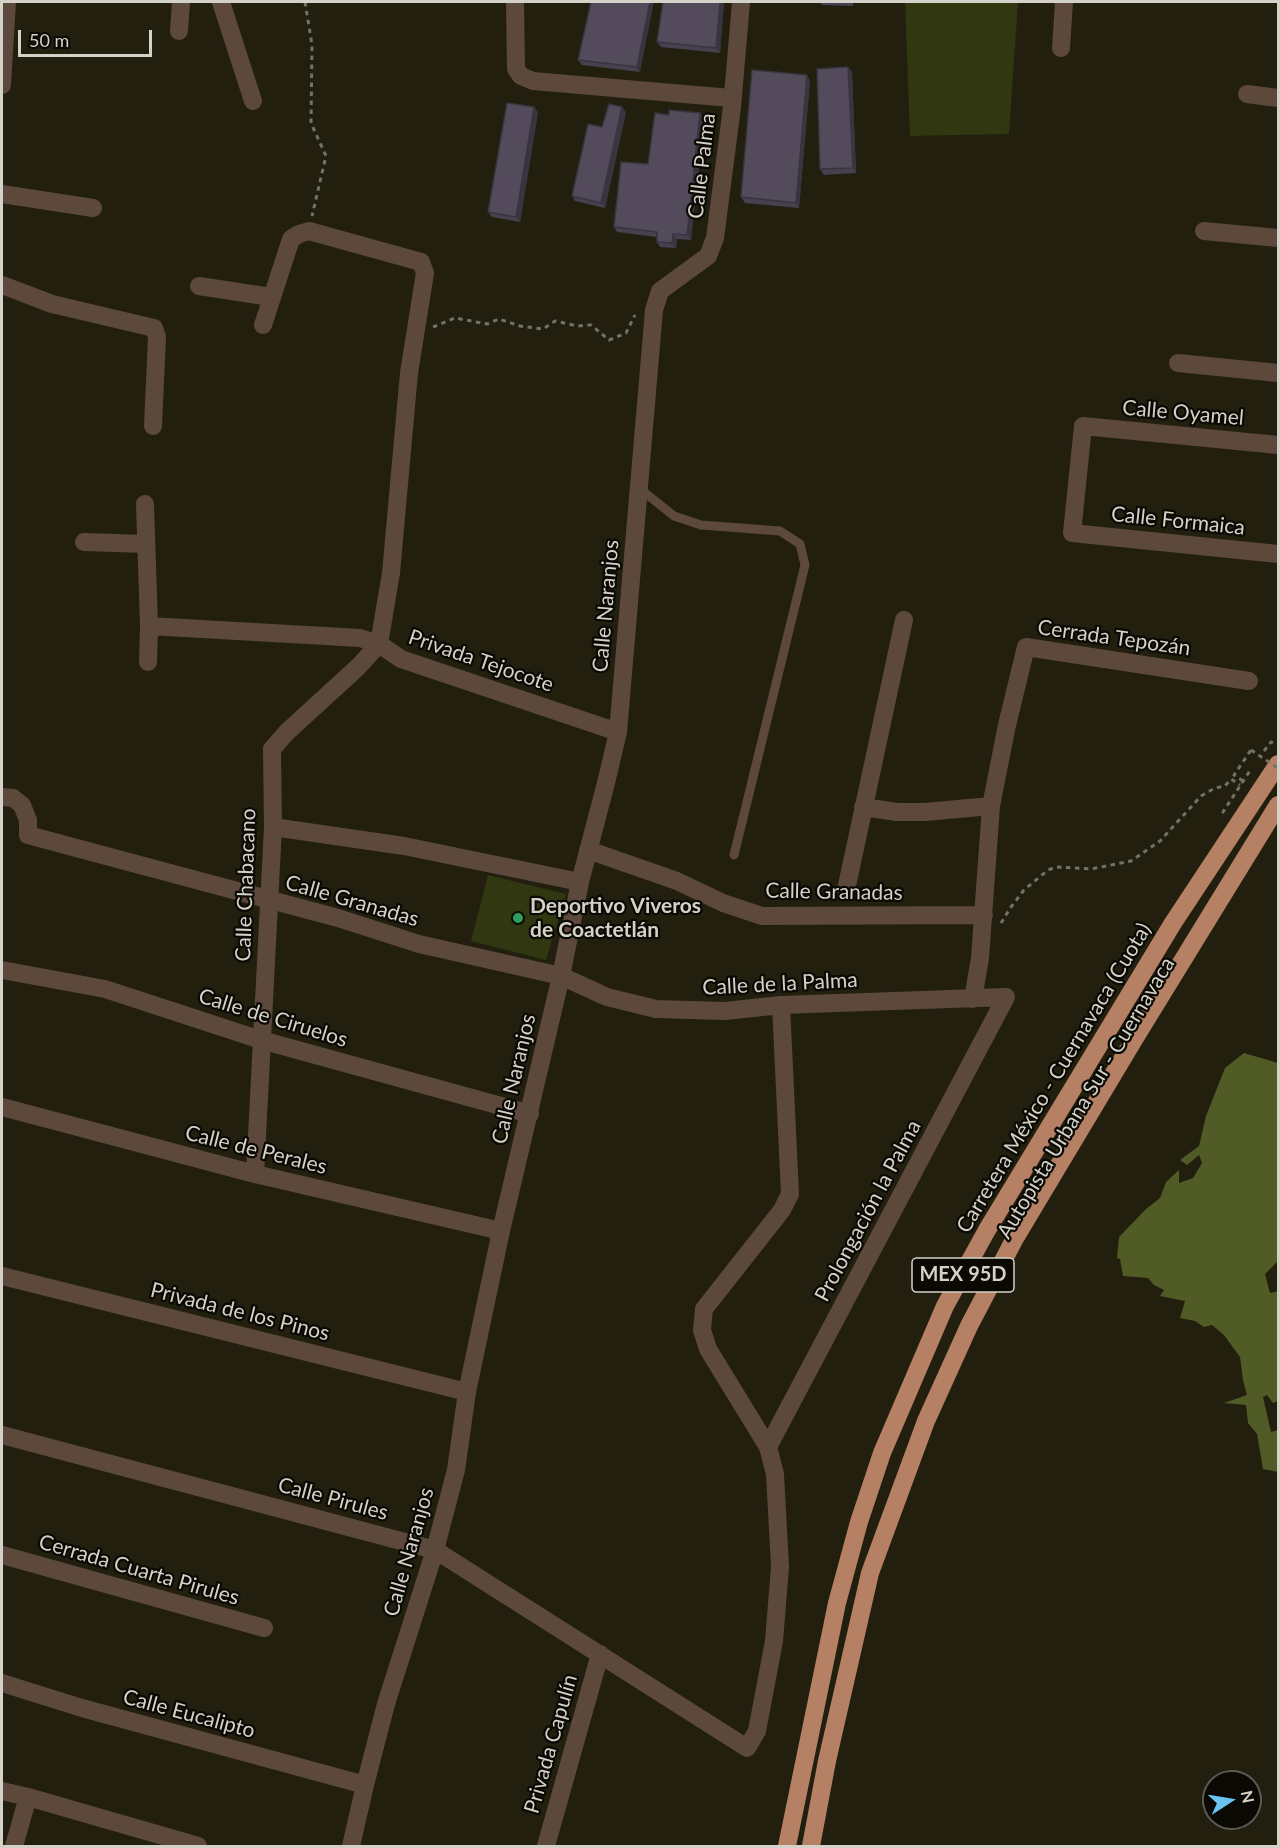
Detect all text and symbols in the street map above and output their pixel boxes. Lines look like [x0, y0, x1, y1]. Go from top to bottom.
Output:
scale bar [21, 18, 154, 56]
text: 50 m [29, 29, 69, 51]
street label: Calle Palma [683, 112, 721, 220]
street label: Calle Oyamel [1121, 395, 1245, 431]
street label: Calle Formaica [1110, 501, 1246, 541]
street label: Calle Naranjos [588, 539, 624, 673]
street label: Cerrada Tepozán [1036, 615, 1192, 661]
street label: Privada Tejocote [405, 624, 557, 698]
street label: Calle Chabacano [231, 808, 261, 962]
street label: Calle Granadas [283, 870, 421, 932]
street label: Calle Granadas [765, 878, 903, 906]
place label: Deportivo Viveros de Coactetlán [530, 893, 701, 943]
marker: Deportivo Viveros de Coactetlán [511, 911, 525, 925]
street label: Carretera México - Cuernavaca (Cuota) [951, 919, 1157, 1237]
street label: Autopista Urbana Sur - Cuernavaca [992, 953, 1180, 1243]
street label: Calle de la Palma [702, 967, 858, 1001]
street label: Calle de Ciruelos [195, 983, 351, 1053]
street label: Calle Naranjos [487, 1012, 541, 1146]
street label: Prolongación la Palma [810, 1116, 926, 1306]
street label: Calle de Perales [182, 1120, 330, 1180]
road number: MEX 95D [912, 1258, 1014, 1292]
street label: Privada de los Pinos [148, 1278, 332, 1346]
street label: Calle Pirules [275, 1472, 391, 1526]
street label: Calle Naranjos [379, 1485, 439, 1619]
street label: Cerrada Cuarta Pirules [36, 1529, 242, 1611]
street label: Privada Capulín [519, 1672, 583, 1816]
street label: Calle Eucalipto [120, 1684, 258, 1744]
north arrow [1202, 1770, 1262, 1830]
text: N [1238, 1789, 1259, 1805]

